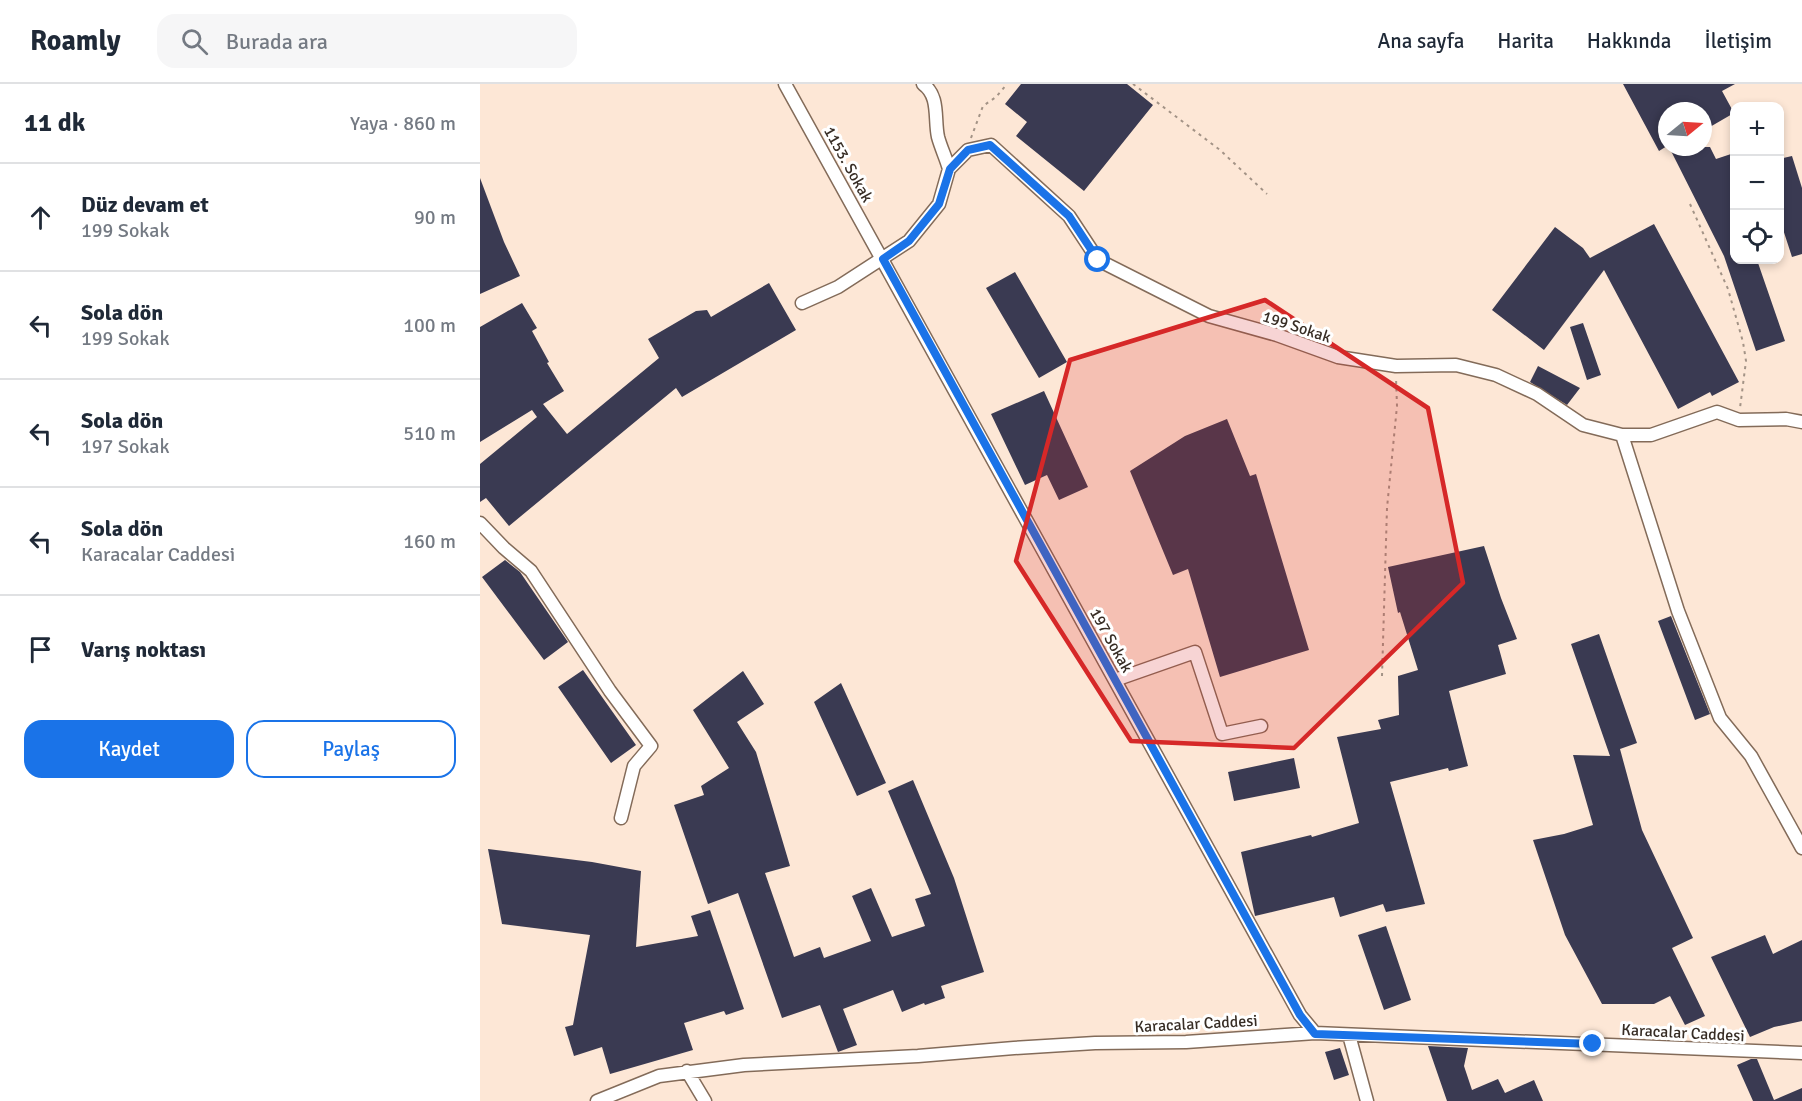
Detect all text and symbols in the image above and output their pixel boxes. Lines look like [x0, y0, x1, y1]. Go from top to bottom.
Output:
search box [157, 14, 577, 68]
text: Roamly [30, 24, 121, 58]
icon: search [178, 25, 211, 58]
text: Burada ara [226, 28, 328, 55]
text: Ana sayfa [1377, 28, 1464, 54]
text: Harita [1497, 28, 1554, 54]
text: Hakkında [1587, 28, 1672, 54]
text: İletişim [1705, 28, 1772, 54]
north arrow [1658, 102, 1712, 156]
map controls [1730, 102, 1784, 264]
button: + [1730, 102, 1784, 156]
text: 11 dk [24, 107, 85, 139]
text: Yaya · 860 m [350, 111, 456, 136]
street label: 1153. Sokak [819, 123, 877, 206]
button: − [1730, 156, 1784, 210]
text: Düz devam et [81, 191, 209, 218]
icon: ahead [24, 201, 57, 234]
text: 90 m [414, 205, 456, 230]
button: locate [1730, 210, 1784, 264]
text: 199 Sokak [81, 218, 170, 243]
route start [1084, 246, 1110, 272]
text: Sola dön [81, 299, 163, 326]
street label: 199 Sokak [1260, 306, 1333, 347]
icon: left [24, 309, 57, 342]
text: 100 m [403, 313, 456, 338]
text: 199 Sokak [81, 326, 170, 351]
text: Sola dön [81, 407, 163, 434]
icon: left [24, 417, 57, 450]
text: 510 m [403, 421, 456, 446]
text: 197 Sokak [81, 434, 170, 459]
text: Sola dön [81, 515, 163, 542]
icon: left [24, 525, 57, 558]
text: 160 m [403, 529, 456, 554]
text: Karacalar Caddesi [81, 542, 235, 567]
street label: 197 Sokak [1085, 605, 1137, 676]
icon: arrive [24, 633, 57, 666]
text: Varış noktası [81, 636, 206, 663]
button: Kaydet [24, 720, 234, 778]
button: Paylaş [246, 720, 456, 778]
street label: Karacalar Caddesi [1134, 1011, 1258, 1037]
street label: Karacalar Caddesi [1621, 1020, 1745, 1046]
route end [1579, 1030, 1605, 1056]

